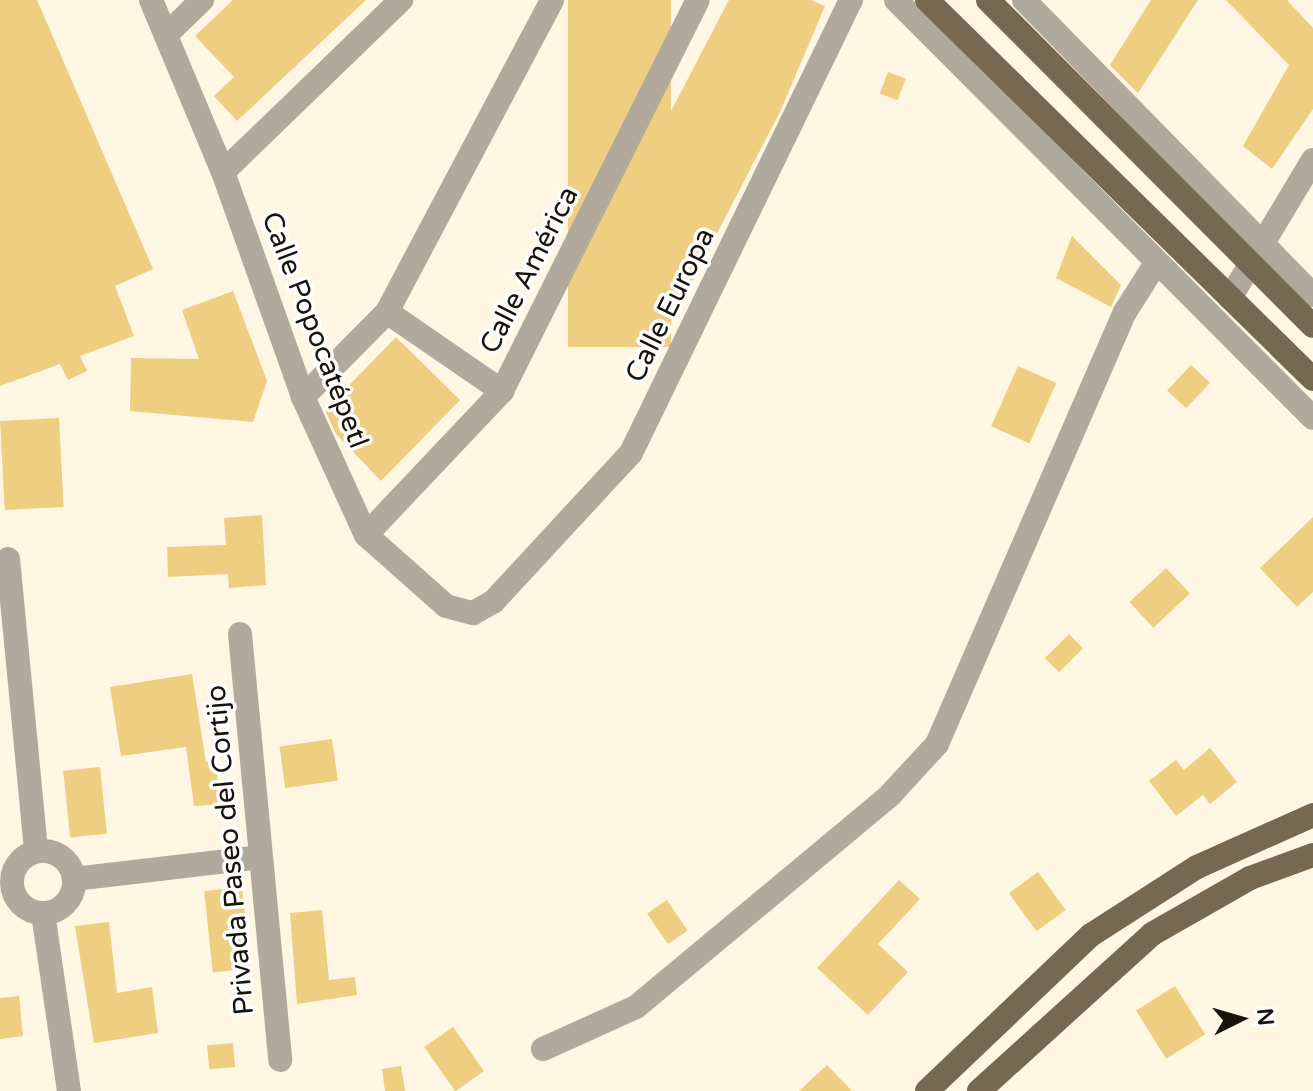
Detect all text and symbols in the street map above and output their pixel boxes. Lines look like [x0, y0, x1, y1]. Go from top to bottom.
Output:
street label: Calle América [473, 181, 585, 359]
street label: Calle Popocatépetl [254, 207, 376, 453]
street label: Calle Europa [618, 222, 722, 388]
street label: Privada Paseo del Cortijo [199, 684, 261, 1016]
north arrow [1201, 979, 1281, 1059]
text: N [1251, 1007, 1279, 1027]

